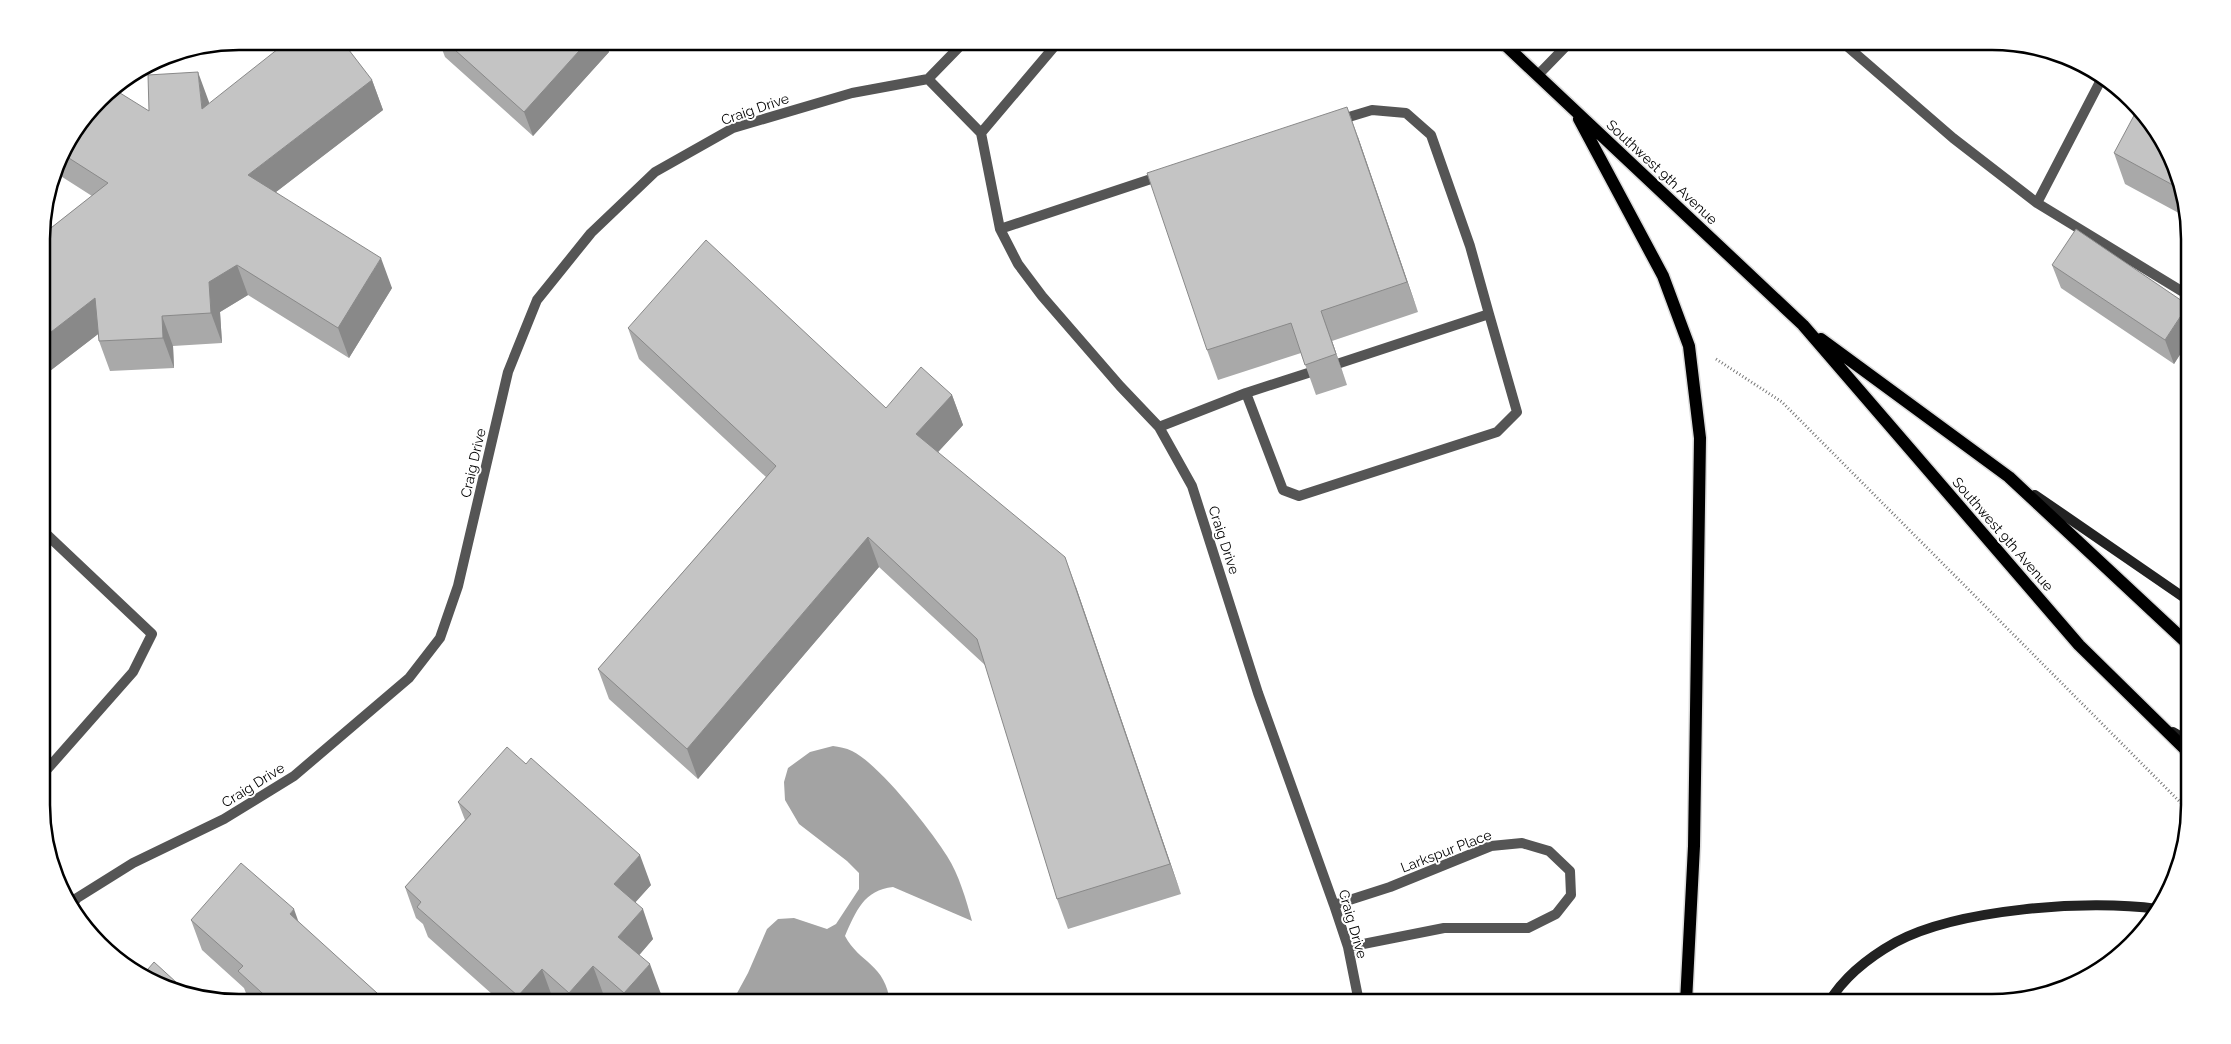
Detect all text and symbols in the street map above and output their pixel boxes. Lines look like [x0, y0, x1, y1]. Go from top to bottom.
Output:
street label: Craig Drive [719, 90, 791, 128]
street label: Southwest 9th Avenue [1603, 117, 1721, 227]
street label: Craig Drive [457, 427, 489, 499]
street label: Southwest 9th Avenue [1949, 474, 2057, 594]
street label: Craig Drive [1205, 504, 1243, 576]
street label: Craig Drive [219, 759, 287, 811]
street label: Larkspur Place [1398, 826, 1494, 876]
street label: Craig Drive [1336, 888, 1370, 960]

